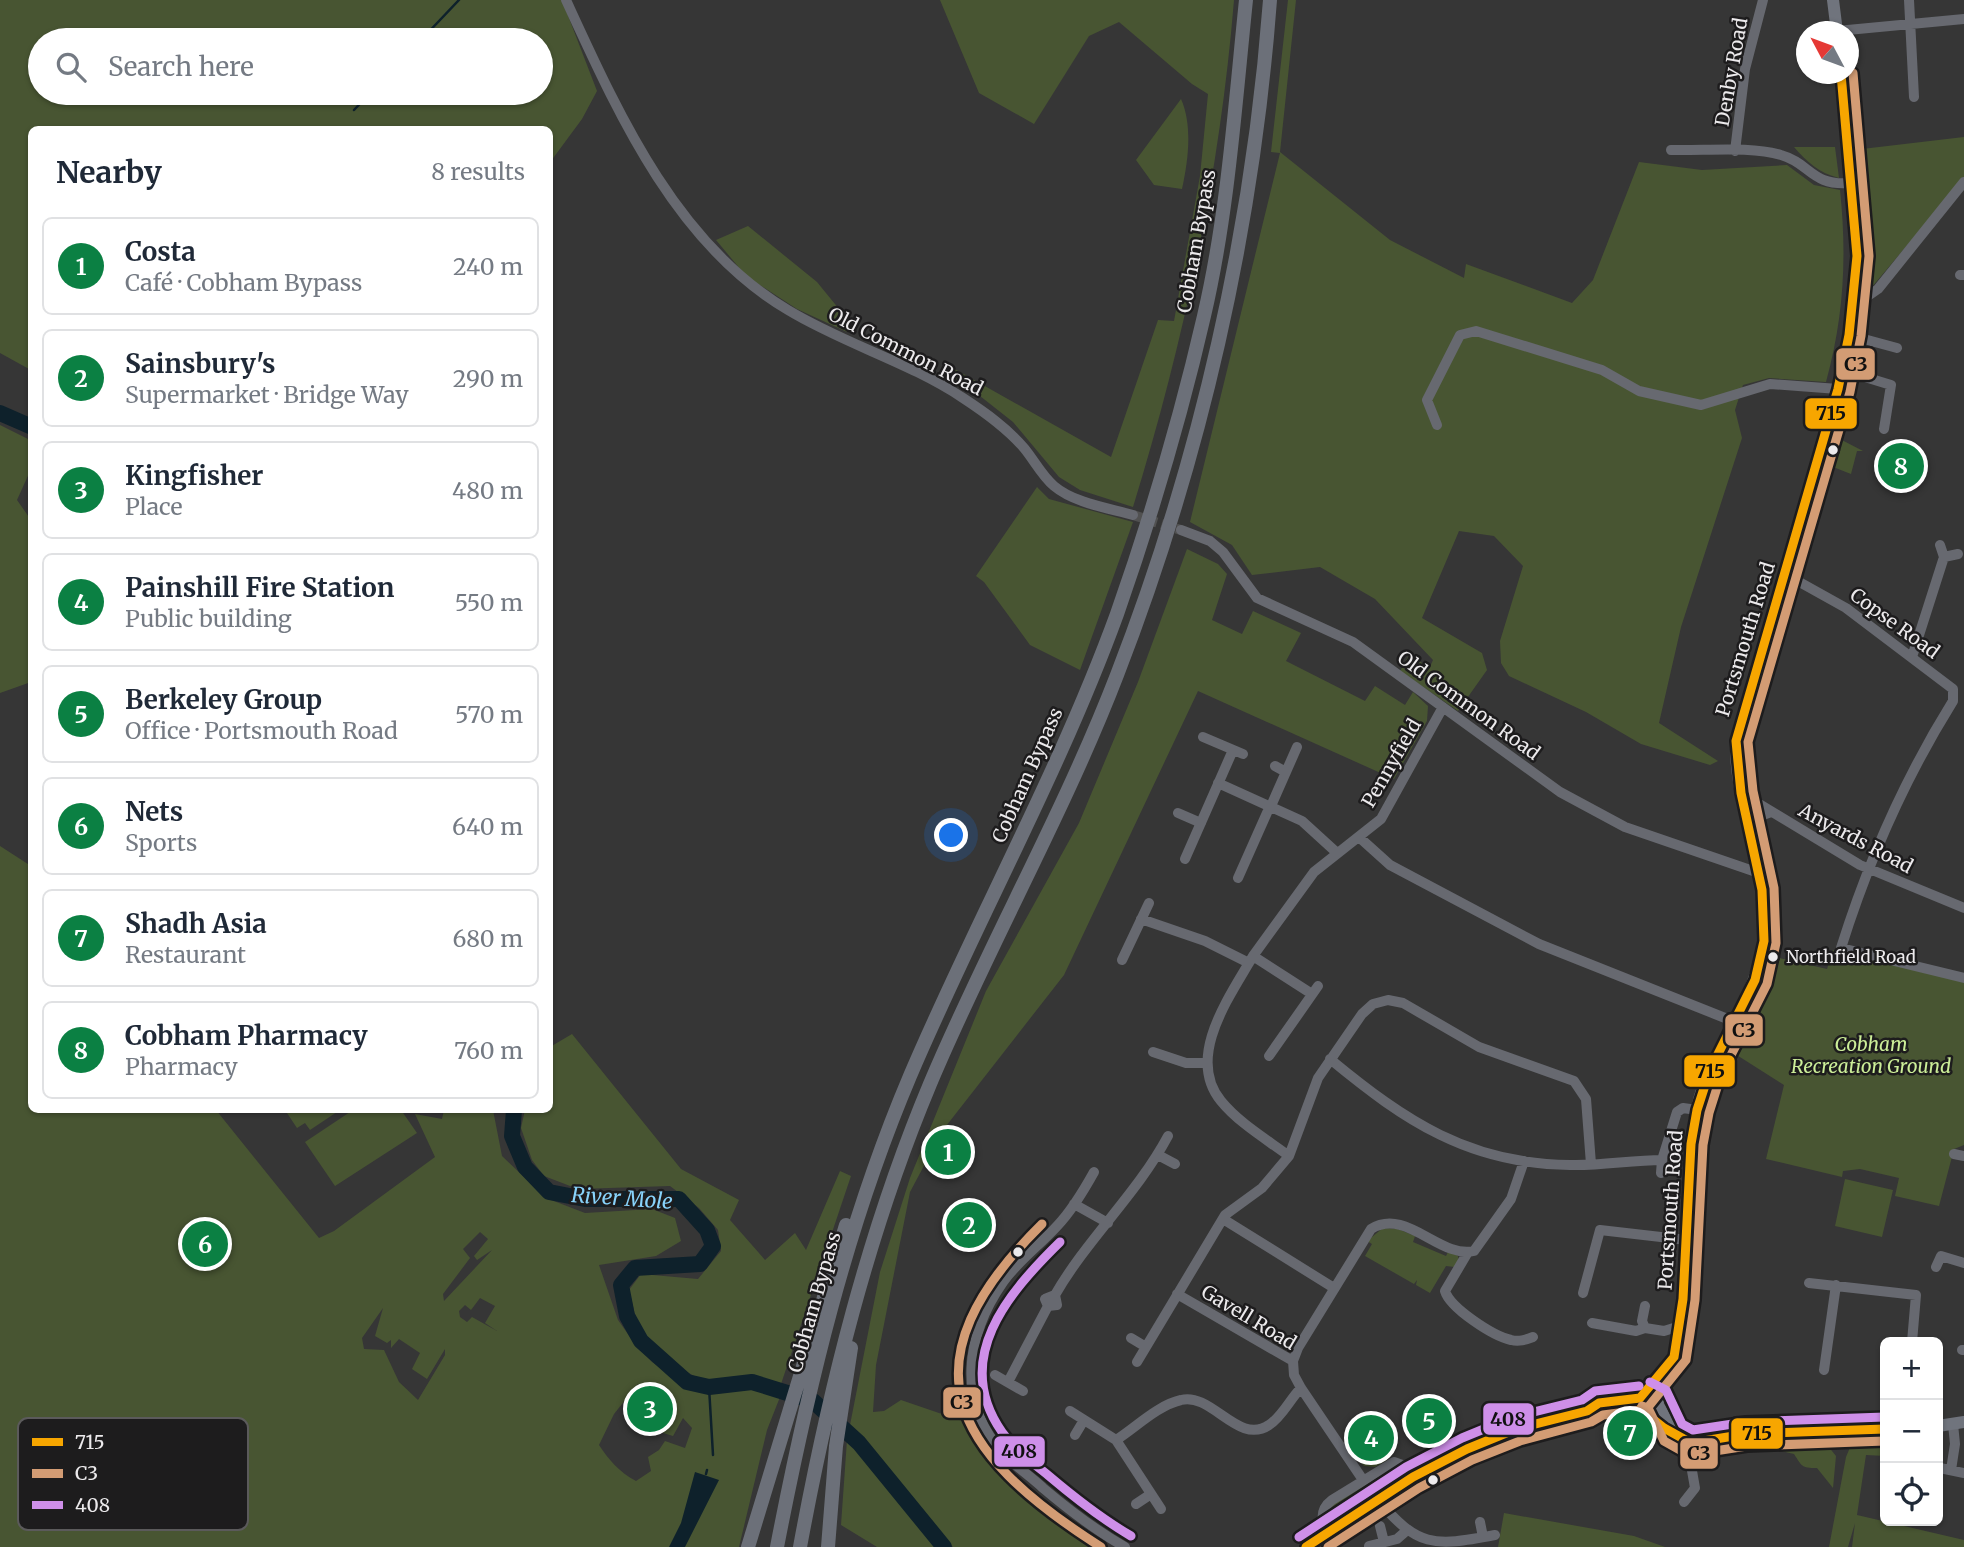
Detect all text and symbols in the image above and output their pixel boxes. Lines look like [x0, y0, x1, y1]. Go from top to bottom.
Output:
street label: Denby Road [1710, 16, 1752, 128]
north arrow [1796, 21, 1859, 84]
search box [28, 28, 553, 105]
icon: search [52, 48, 90, 86]
text: Search here [108, 50, 254, 83]
text: Nearby [56, 153, 162, 191]
text: 8 results [431, 157, 525, 186]
street label: Cobham Bypass [1172, 167, 1220, 315]
text: Costa [125, 235, 196, 268]
text: 1 [76, 252, 86, 281]
text: 240 m [453, 252, 523, 281]
text: Café · Cobham Bypass [125, 268, 362, 297]
street label: Old Common Road [825, 302, 987, 400]
text: Sainsbury's [125, 347, 276, 380]
line badge: C3 [1835, 347, 1876, 381]
text: C3 [1844, 352, 1868, 376]
text: 2 [74, 364, 88, 393]
text: 290 m [453, 364, 523, 393]
text: Supermarket · Bridge Way [125, 380, 409, 409]
line badge: 715 [1804, 397, 1858, 430]
text: 715 [1816, 401, 1846, 425]
pin: 8 [1878, 440, 1924, 492]
unlabelled marker [1826, 443, 1840, 457]
text: Kingfisher [125, 459, 263, 492]
text: 3 [74, 476, 88, 505]
text: 480 m [452, 476, 523, 505]
text: Place [125, 492, 182, 521]
street label: Portsmouth Road [1710, 559, 1780, 719]
text: Painshill Fire Station [125, 571, 395, 604]
street label: Copse Road [1845, 582, 1945, 664]
text: 4 [74, 588, 88, 617]
text: 550 m [455, 588, 523, 617]
text: Public building [125, 604, 292, 633]
street label: Old Common Road [1393, 645, 1545, 765]
text: Berkeley Group [125, 683, 322, 716]
text: 5 [74, 700, 88, 729]
text: 570 m [455, 700, 523, 729]
street label: Cobham Bypass [987, 704, 1067, 846]
street label: Pennyfield [1356, 714, 1426, 812]
text: Office · Portsmouth Road [125, 716, 398, 745]
text: Nets [125, 795, 183, 828]
street label: Anyards Road [1794, 797, 1917, 878]
text: 6 [74, 812, 88, 841]
text: 640 m [452, 812, 523, 841]
your location [934, 818, 968, 852]
text: Sports [125, 828, 197, 857]
text: Shadh Asia [125, 907, 267, 940]
text: 7 [74, 924, 88, 953]
text: 680 m [452, 924, 523, 953]
text: Restaurant [125, 940, 246, 969]
place label: Northfield Road [1786, 946, 1916, 968]
marker: Northfield Road [1766, 950, 1780, 964]
line badge: C3 [1724, 1013, 1764, 1047]
text: C3 [1732, 1018, 1756, 1042]
text: Cobham Pharmacy [125, 1019, 368, 1052]
park label: Cobham Recreation Ground [1791, 1032, 1951, 1078]
text: 8 [74, 1036, 88, 1065]
text: 760 m [454, 1036, 523, 1065]
text: Pharmacy [125, 1052, 238, 1081]
line badge: 715 [1683, 1054, 1736, 1088]
text: 715 [1695, 1059, 1725, 1083]
pin: 1 [925, 1126, 971, 1178]
street label: Portsmouth Road [1652, 1129, 1688, 1291]
water label: River Mole [570, 1181, 674, 1215]
pin: 2 [946, 1199, 992, 1251]
pin: 6 [182, 1218, 228, 1270]
street label: Cobham Bypass [782, 1229, 846, 1375]
unlabelled marker [1011, 1245, 1025, 1259]
street label: Gavell Road [1197, 1279, 1301, 1355]
map controls [1880, 1337, 1943, 1526]
button: + [1880, 1337, 1943, 1400]
pin: 3 [627, 1383, 673, 1435]
line badge: C3 [942, 1386, 982, 1419]
text: C3 [950, 1390, 974, 1414]
pin: 5 [1406, 1395, 1452, 1447]
button: − [1880, 1400, 1943, 1463]
line badge: 408 [1482, 1402, 1535, 1436]
text: 408 [1490, 1407, 1526, 1431]
pin: 7 [1607, 1407, 1653, 1459]
pin: 4 [1348, 1412, 1394, 1464]
line badge: 715 [1730, 1417, 1784, 1450]
legend [18, 1418, 248, 1530]
text: 715 [1742, 1421, 1772, 1445]
text: 715 [75, 1430, 105, 1454]
line badge: 408 [993, 1435, 1046, 1468]
line badge: C3 [1679, 1437, 1719, 1470]
text: 408 [1001, 1439, 1037, 1463]
text: C3 [1687, 1441, 1711, 1465]
text: C3 [75, 1461, 98, 1485]
button: locate [1880, 1463, 1943, 1526]
unlabelled marker [1426, 1473, 1440, 1487]
text: 408 [75, 1493, 110, 1517]

